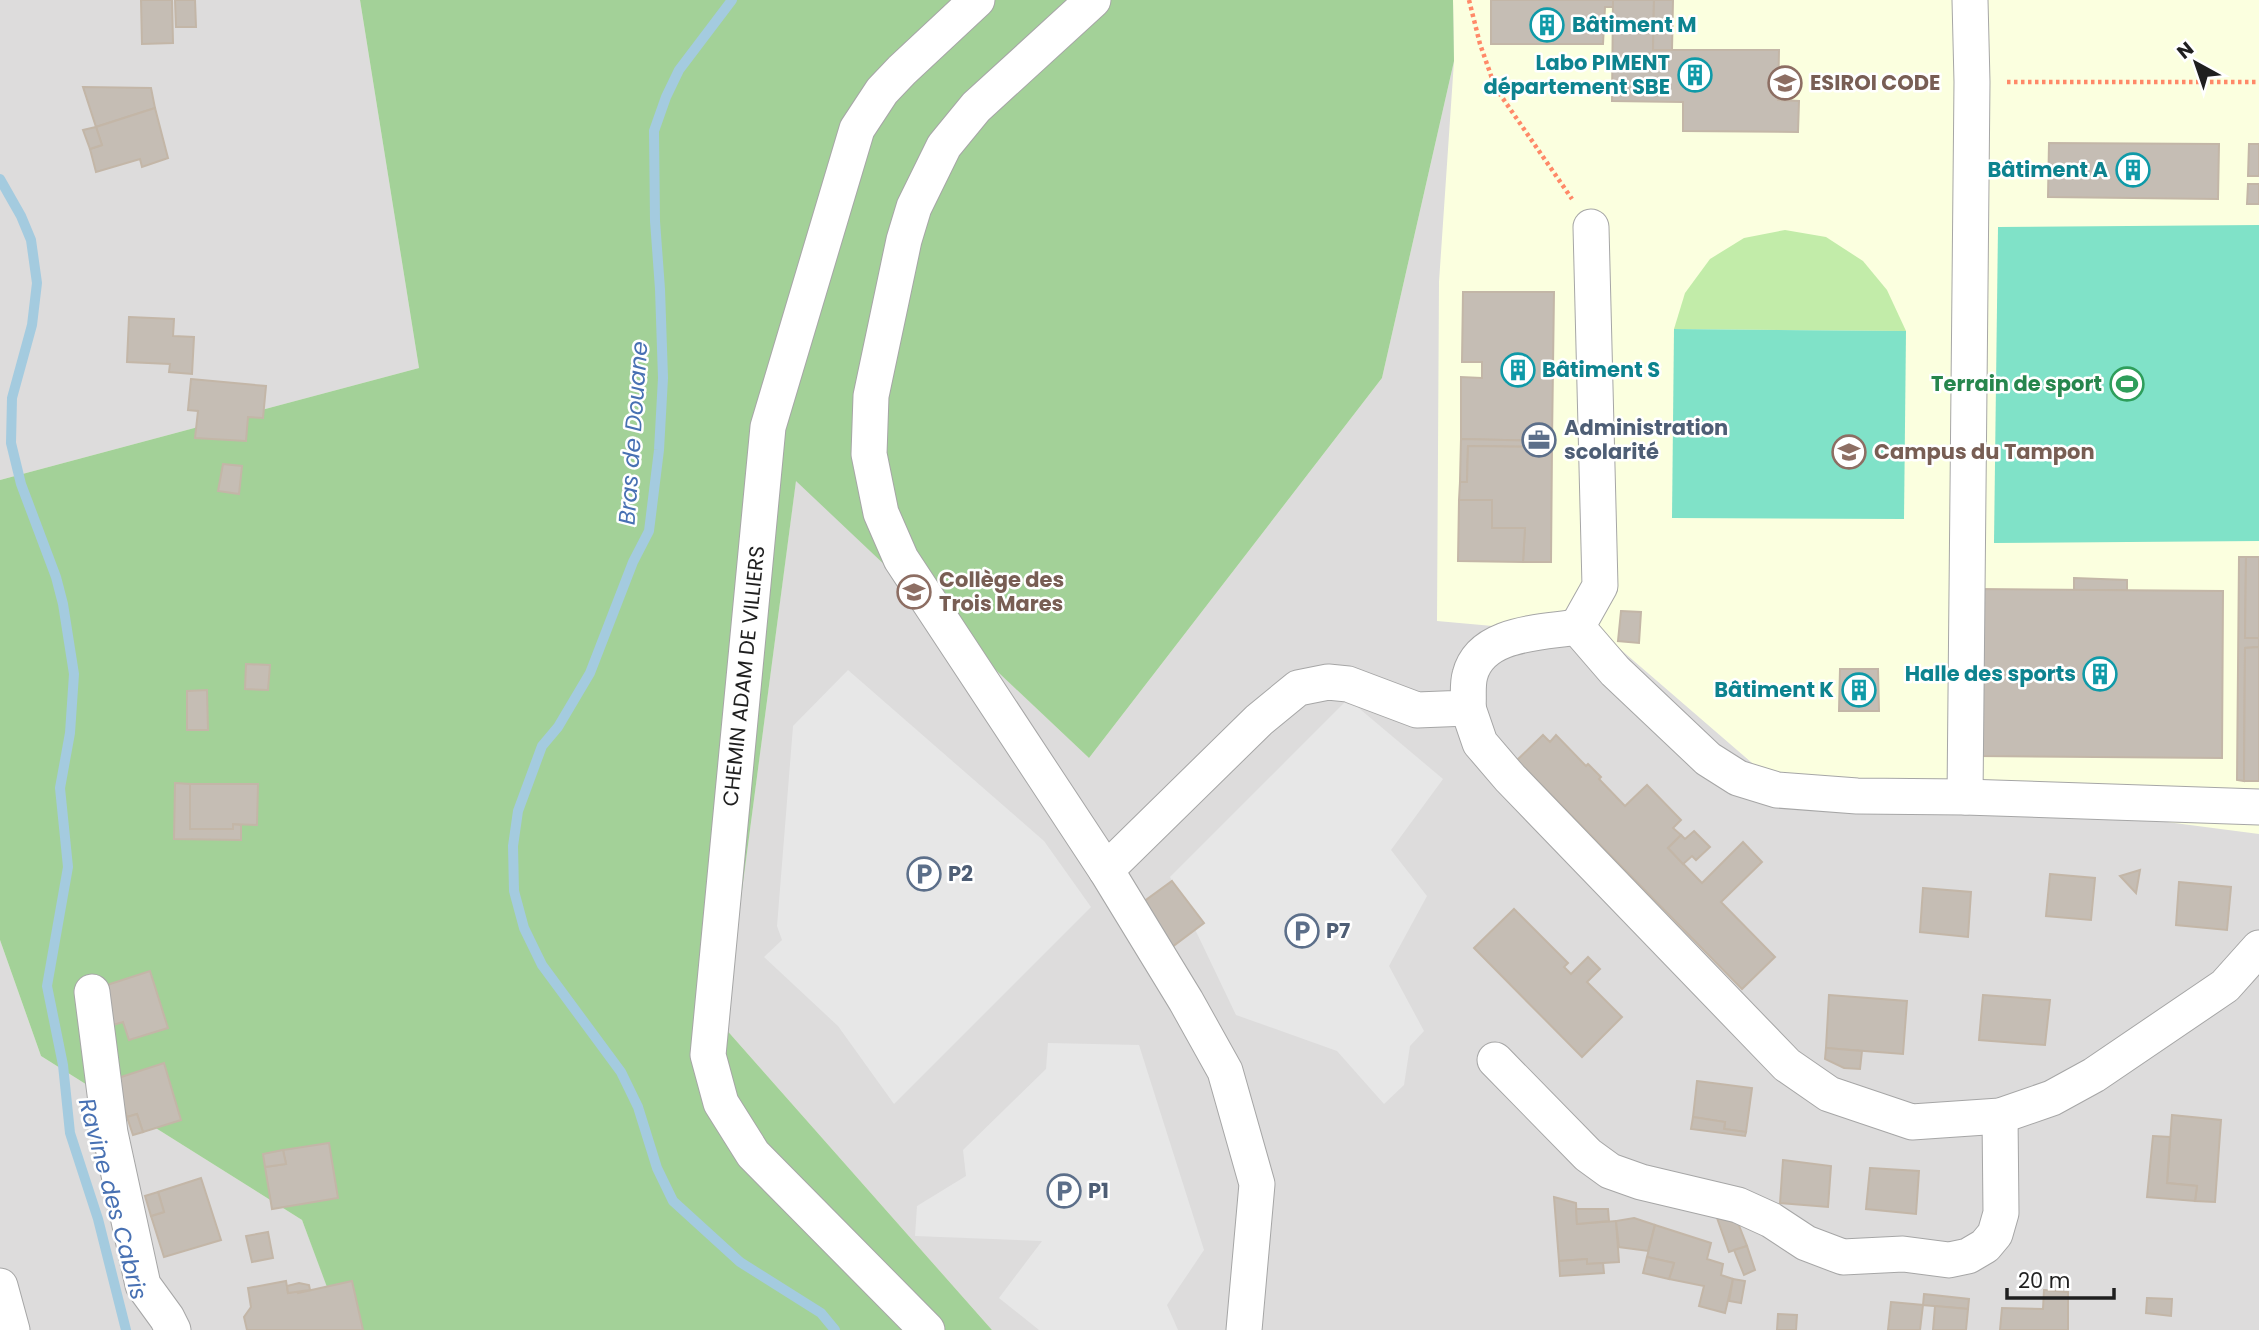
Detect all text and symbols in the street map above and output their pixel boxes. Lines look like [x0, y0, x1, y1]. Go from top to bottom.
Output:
building icon: Bâtiment M [1528, 6, 1566, 44]
place label: Bâtiment M [1572, 10, 1696, 39]
north arrow [2161, 28, 2231, 98]
text: N [2171, 35, 2200, 65]
place label: Labo PIMENT département SBE [1483, 48, 1670, 101]
building icon: Labo PIMENT département SBE [1676, 56, 1714, 94]
school or university icon: ESIROI CODE [1766, 64, 1804, 102]
place label: ESIROI CODE [1810, 68, 1940, 97]
building icon: Bâtiment A [2114, 151, 2152, 189]
place label: Bâtiment A [1987, 155, 2109, 184]
water label: Bras de Douane [611, 340, 655, 526]
building icon: Bâtiment S [1499, 351, 1537, 389]
place label: Bâtiment S [1542, 355, 1660, 384]
sports icon: Terrain de sport [2108, 365, 2146, 403]
place label: Terrain de sport [1931, 369, 2102, 398]
place label: Administration scolarité [1564, 413, 1728, 466]
office icon: Administration scolarité [1520, 421, 1558, 459]
school or university icon: Campus du Tampon [1830, 433, 1868, 471]
place label: Campus du Tampon [1874, 437, 2095, 466]
street label: CHEMIN ADAM DE VILLIERS [715, 544, 772, 808]
place label: Collège des Trois Mares [939, 565, 1064, 618]
school or university icon: Collège des Trois Mares [895, 573, 933, 611]
building icon: Halle des sports [2081, 655, 2119, 693]
place label: Halle des sports [1905, 659, 2076, 688]
building icon: Bâtiment K [1840, 671, 1878, 709]
place label: Bâtiment K [1714, 675, 1834, 704]
parking icon: P2 [905, 855, 943, 893]
place label: P2 [948, 859, 973, 888]
parking icon: P7 [1283, 912, 1321, 950]
place label: P7 [1326, 916, 1350, 945]
water label: Ravine des Cabris [71, 1095, 155, 1303]
parking icon: P1 [1045, 1172, 1083, 1210]
place label: P1 [1088, 1176, 1109, 1205]
scale bar [2007, 1256, 2114, 1300]
text: 20 m [2018, 1266, 2071, 1295]

